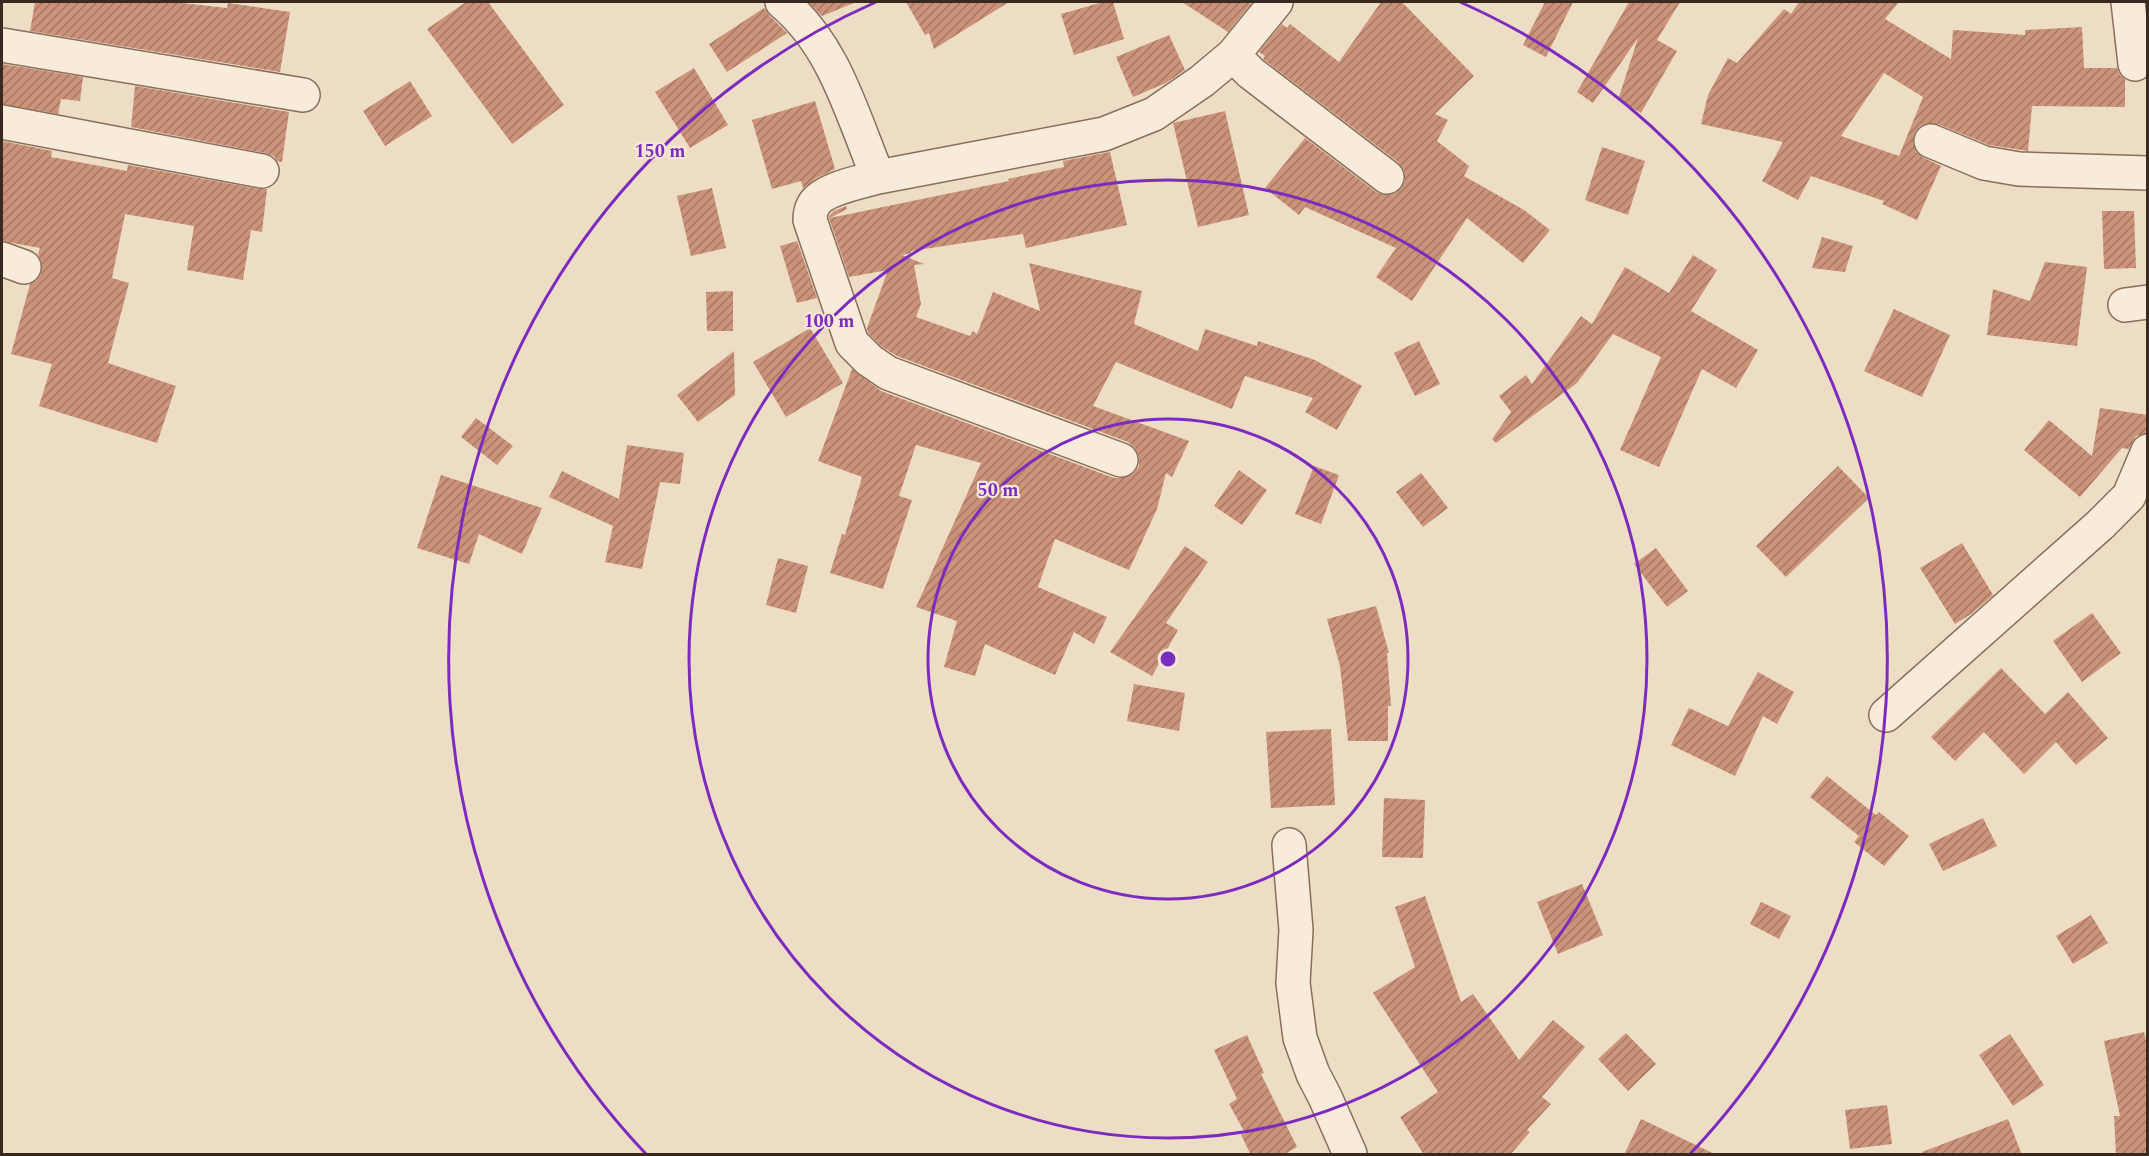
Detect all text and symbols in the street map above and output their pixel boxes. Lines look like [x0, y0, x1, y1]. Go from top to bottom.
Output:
text: 150 m [634, 138, 686, 165]
text: 100 m [803, 308, 855, 335]
text: 50 m [978, 477, 1018, 504]
centre of rings [1158, 649, 1178, 669]

